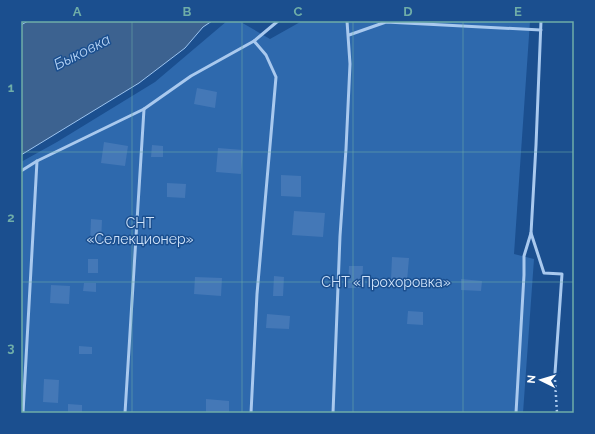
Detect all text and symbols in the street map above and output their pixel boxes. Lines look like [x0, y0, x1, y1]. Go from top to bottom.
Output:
text: A [73, 4, 82, 19]
text: B [183, 4, 192, 19]
text: C [294, 4, 303, 19]
text: D [403, 4, 413, 19]
text: E [514, 4, 522, 19]
water label: Быковка [51, 30, 113, 74]
text: 1 [8, 80, 15, 95]
text: 2 [7, 210, 15, 225]
park label: СНТ «Селекционер» [86, 215, 194, 247]
park label: СНТ «Прохоровка» [321, 274, 451, 290]
text: 3 [7, 340, 15, 355]
north arrow [521, 360, 561, 400]
text: N [525, 374, 538, 384]

